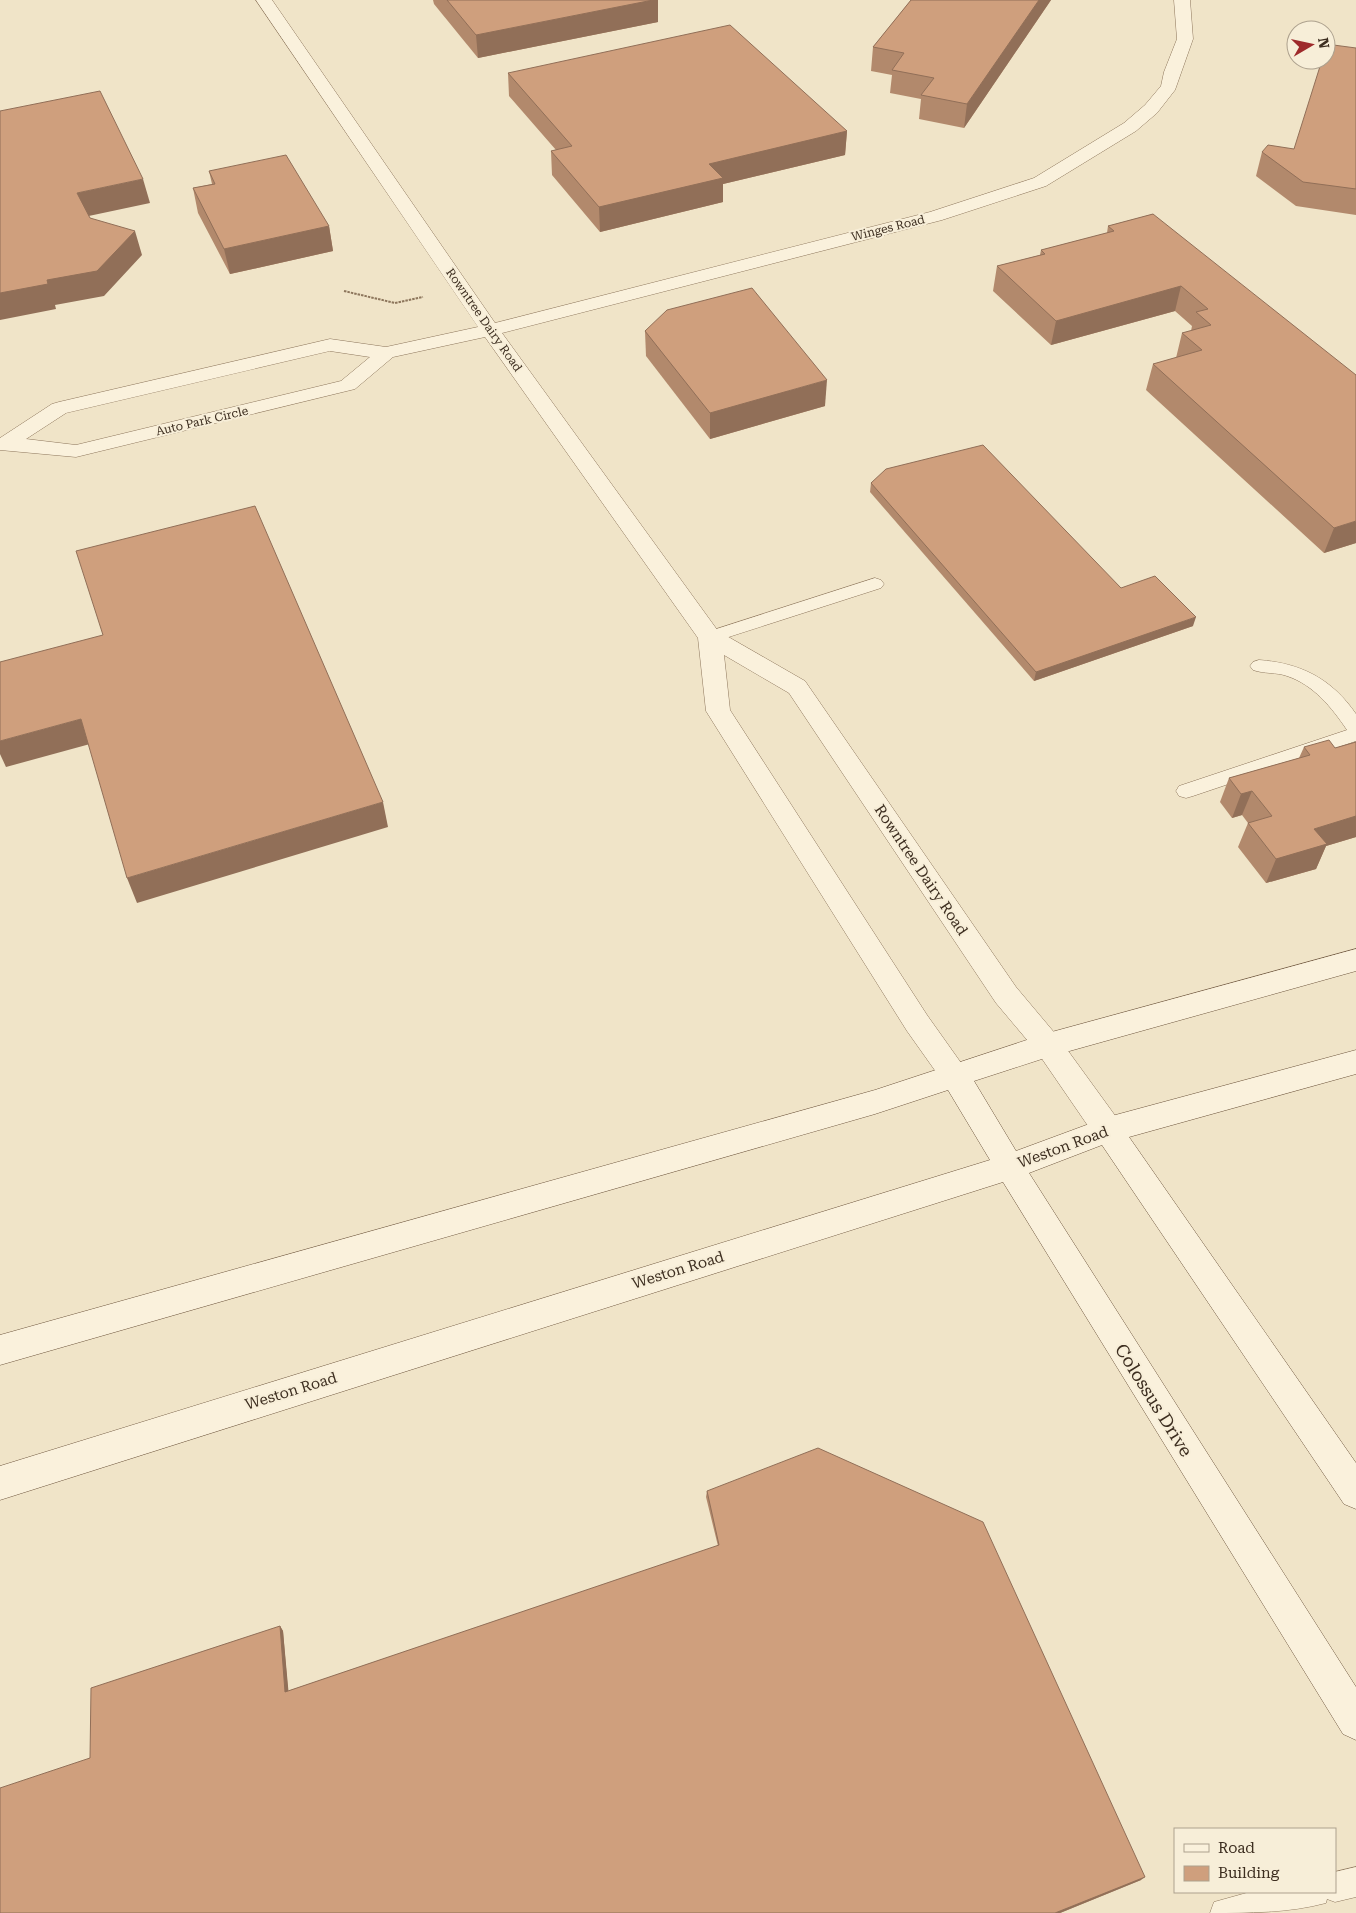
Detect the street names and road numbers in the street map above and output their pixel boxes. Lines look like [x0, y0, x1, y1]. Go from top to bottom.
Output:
street label: Winges Road [850, 212, 926, 244]
street label: Rowntree Dairy Road [443, 266, 525, 375]
street label: Auto Park Circle [154, 403, 250, 438]
street label: Rowntree Dairy Road [871, 801, 972, 939]
street label: Weston Road [1015, 1122, 1111, 1172]
street label: Weston Road [630, 1247, 726, 1292]
street label: Colossus Drive [1111, 1340, 1197, 1460]
street label: Weston Road [243, 1368, 339, 1413]

